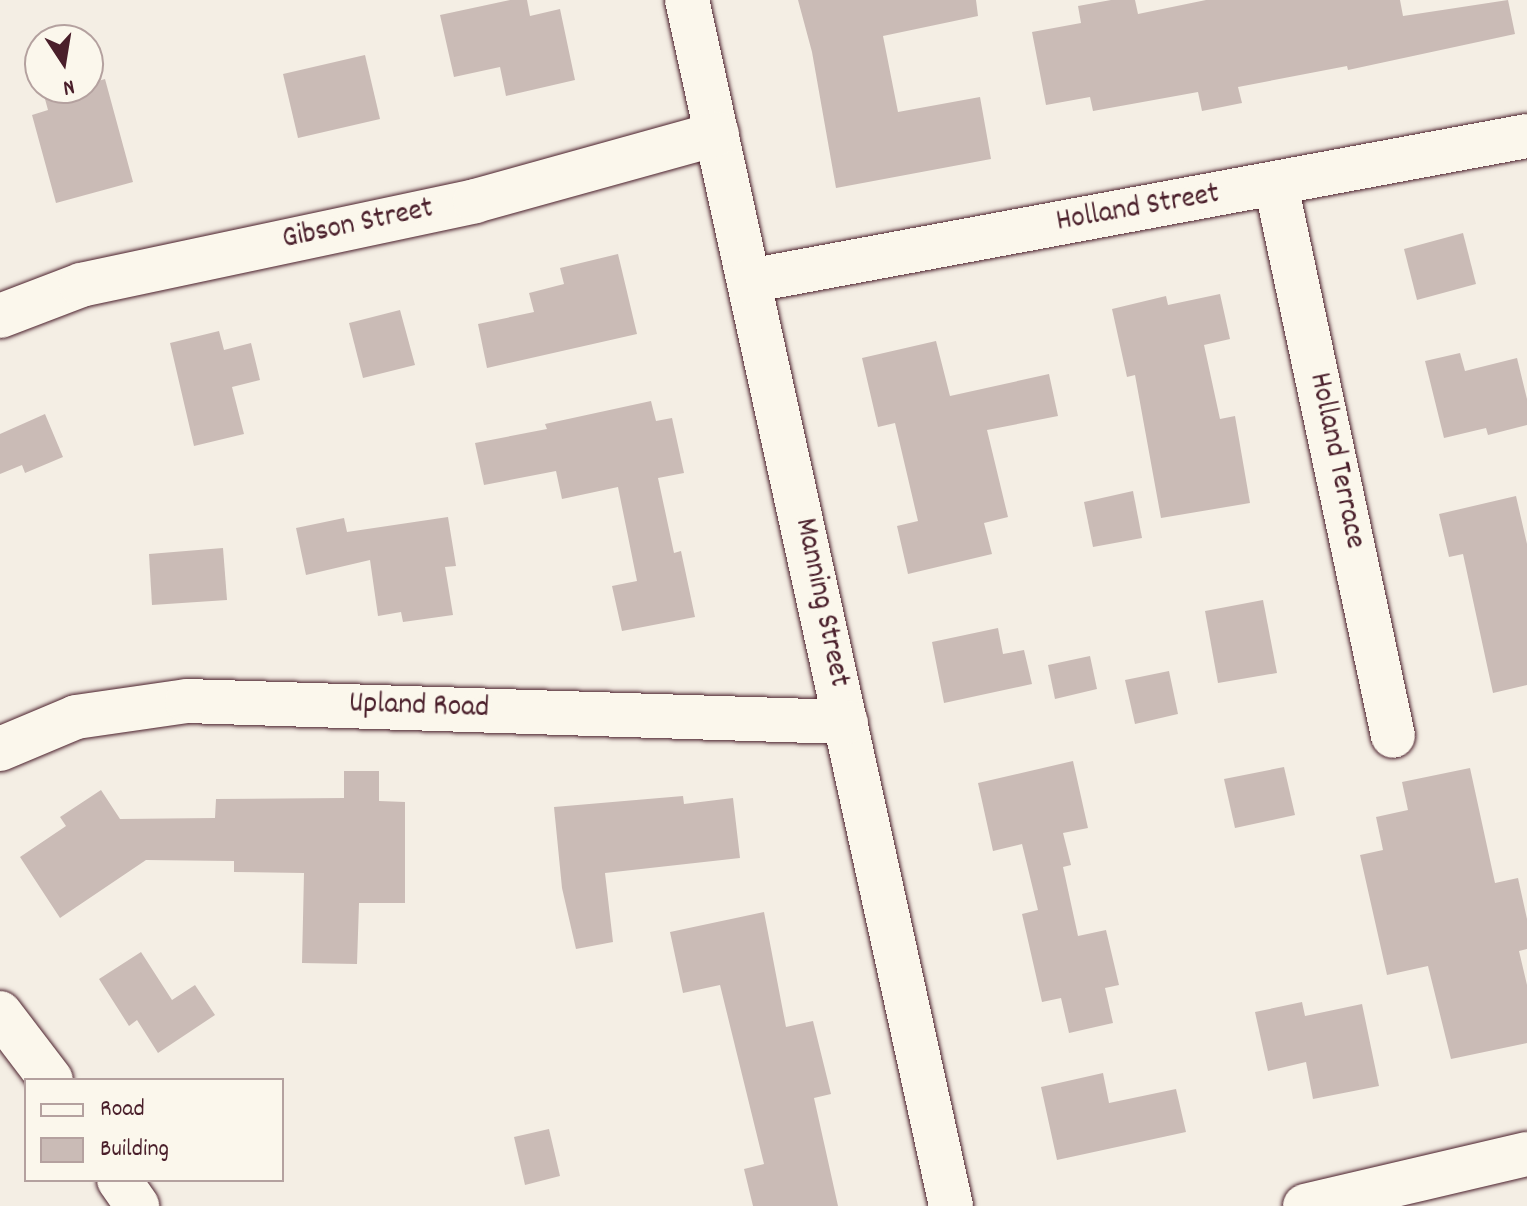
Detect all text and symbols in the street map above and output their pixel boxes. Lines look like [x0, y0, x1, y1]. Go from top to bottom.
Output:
north arrow [24, 24, 104, 104]
text: N [60, 70, 77, 102]
street label: Holland Street [1054, 178, 1222, 242]
street label: Gibson Street [279, 192, 437, 260]
street label: Holland Terrace [1299, 370, 1371, 552]
street label: Manning Street [785, 515, 855, 691]
street label: Upland Road [348, 688, 490, 728]
legend [24, 1078, 284, 1182]
text: Road [100, 1093, 145, 1127]
text: Building [100, 1133, 169, 1167]

